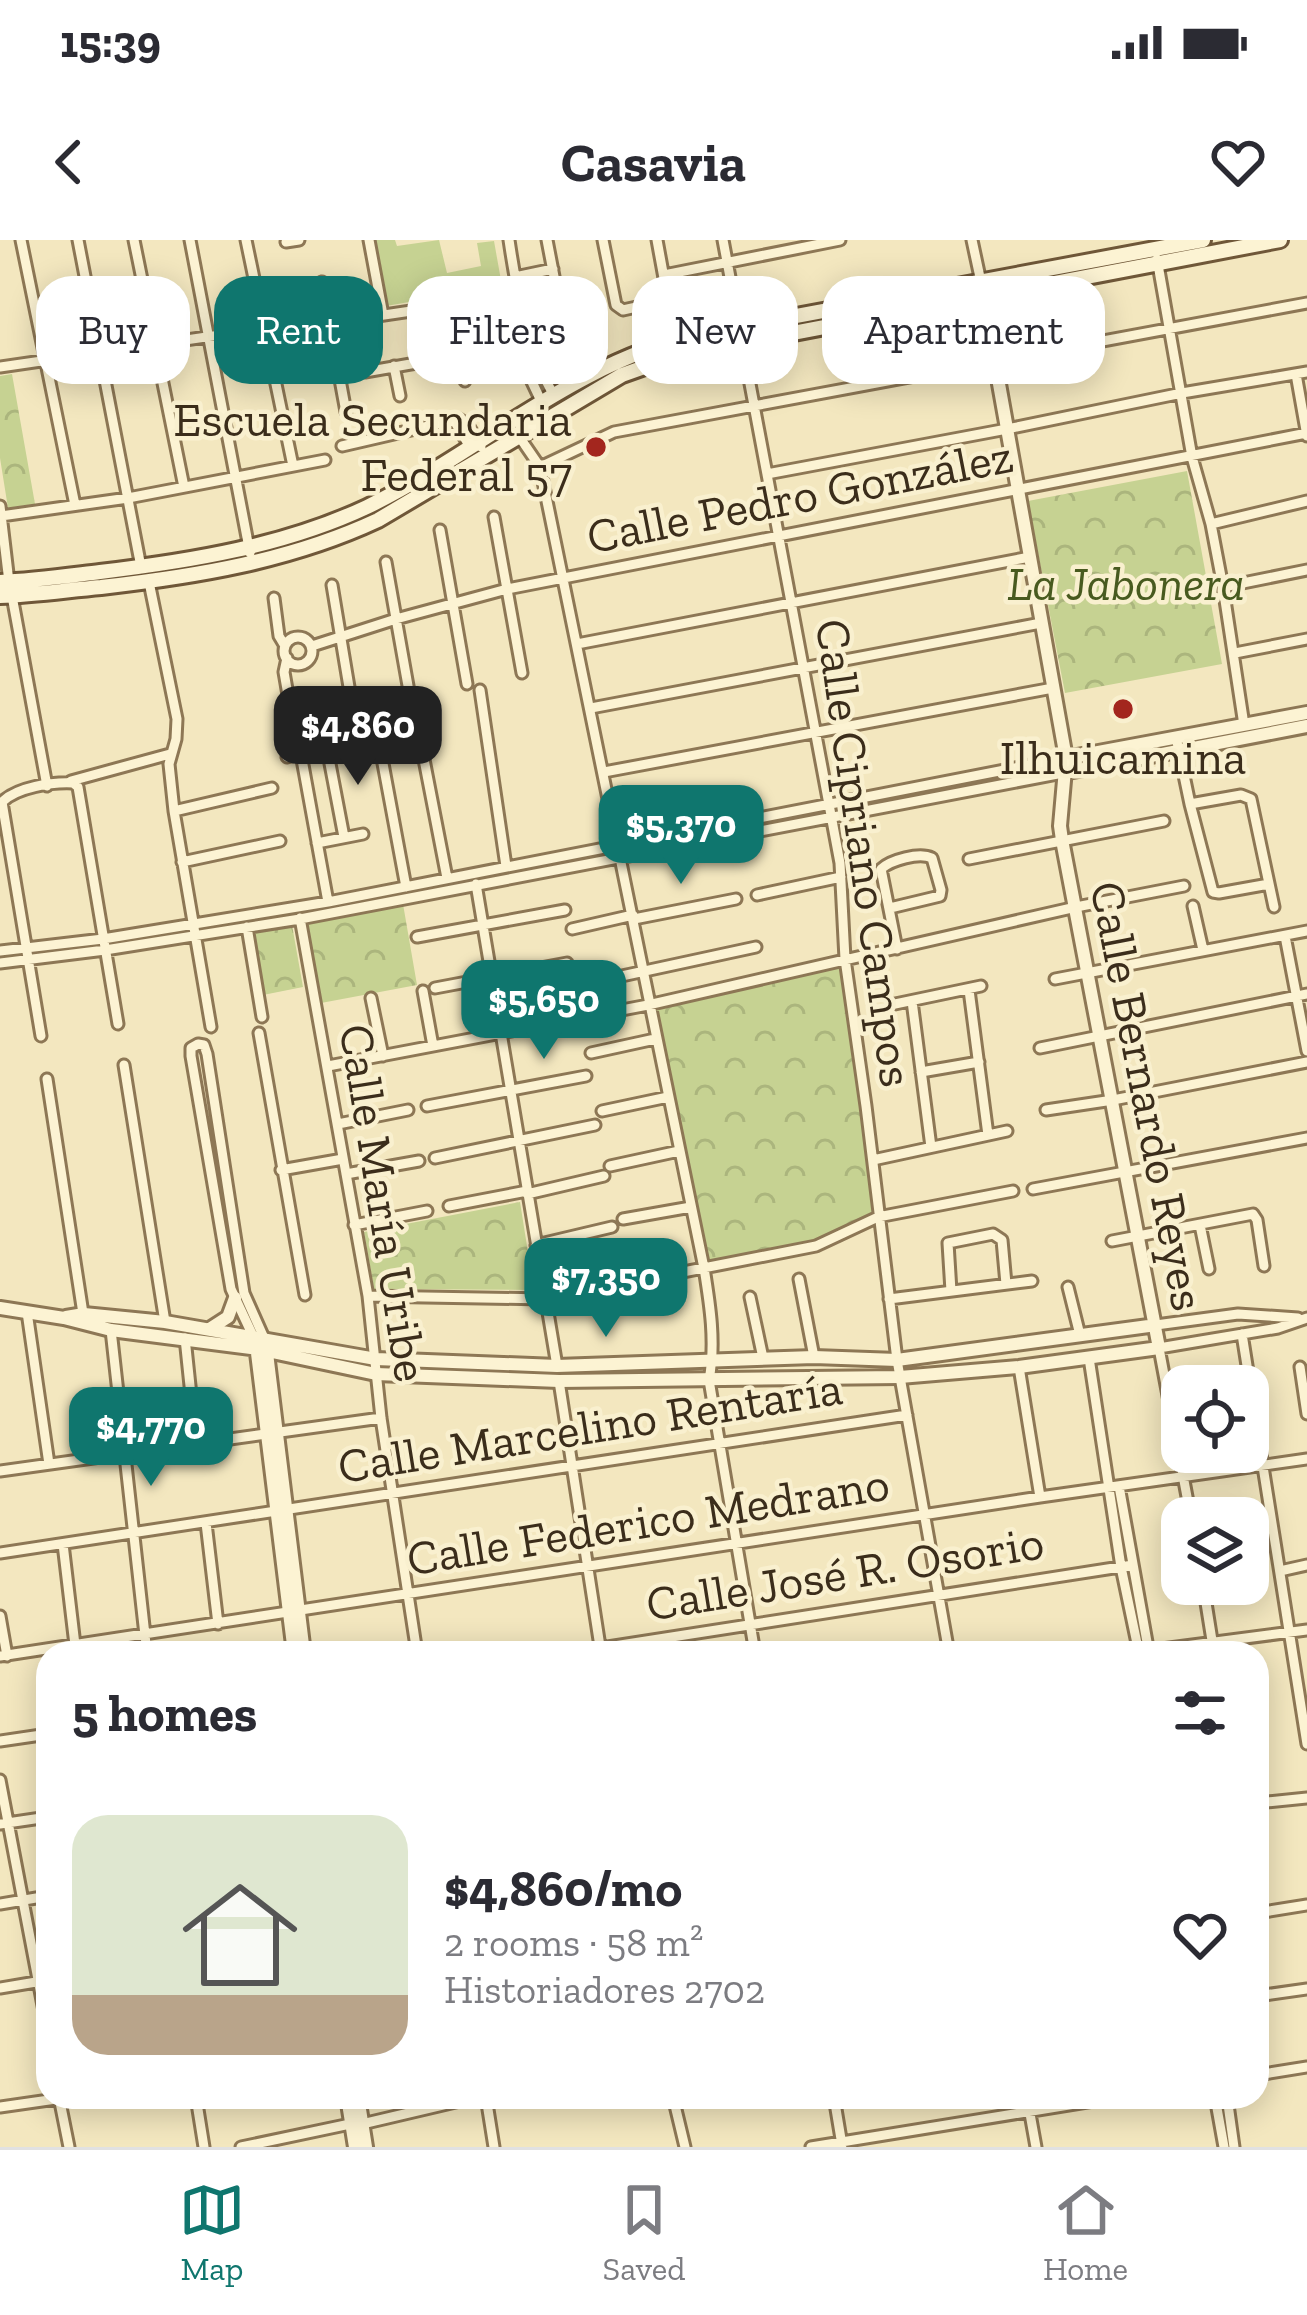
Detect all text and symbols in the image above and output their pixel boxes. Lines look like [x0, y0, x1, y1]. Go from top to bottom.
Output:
text: 15:39 [60, 15, 161, 69]
icon: back [36, 129, 102, 195]
icon: heart [1205, 129, 1271, 195]
text: Casavia [561, 130, 746, 195]
chip: Buy [36, 276, 190, 384]
chip: Rent [214, 276, 383, 384]
chip: Filters [407, 276, 608, 384]
chip: New [632, 276, 798, 384]
chip: Apartment [822, 276, 1105, 384]
place label: Escuela Secundaria Federal 57 [173, 391, 572, 503]
street label: Calle Pedro González [582, 427, 1018, 565]
marker: Escuela Secundaria Federal 57 [583, 434, 609, 460]
park label: La Jabonera [1007, 555, 1245, 612]
street label: Calle Cipriano Campos [804, 616, 926, 1090]
pin: $4,860 [260, 686, 456, 788]
marker: Ilhuicamina [1110, 696, 1136, 722]
text: $4,860 [301, 701, 415, 748]
place label: Ilhuicamina [1000, 729, 1246, 786]
pin: $5,370 [583, 785, 779, 887]
text: $5,370 [626, 800, 736, 847]
street label: Calle Bernardo Reyes [1078, 877, 1218, 1315]
pin: $5,650 [446, 960, 642, 1062]
text: $5,650 [488, 975, 600, 1022]
street label: Calle María Uribe [328, 1020, 440, 1386]
pin: $7,350 [508, 1238, 704, 1340]
text: $7,350 [551, 1253, 661, 1300]
street label: Calle Marcelino Rentaría [334, 1359, 846, 1495]
map controls [1161, 1365, 1269, 1605]
button: locate [1161, 1365, 1269, 1473]
pin: $4,770 [53, 1387, 249, 1489]
text: $4,770 [96, 1402, 206, 1449]
street label: Calle Federico Medrano [403, 1455, 893, 1587]
button: layers [1161, 1497, 1269, 1605]
street label: Calle José R. Osorio [642, 1513, 1048, 1633]
icon: filters [1167, 1680, 1233, 1746]
text: 5 homes [72, 1683, 257, 1744]
text: $4,860/mo [444, 1858, 682, 1919]
icon: home [168, 1863, 312, 2007]
icon: heart [1167, 1902, 1233, 1968]
text: 2 rooms · 58 m² [444, 1919, 703, 1966]
text: Historiadores 2702 [444, 1966, 765, 2013]
tab: Map [179, 2177, 245, 2288]
tab: Saved [603, 2177, 685, 2288]
tab: Home [1043, 2177, 1128, 2288]

